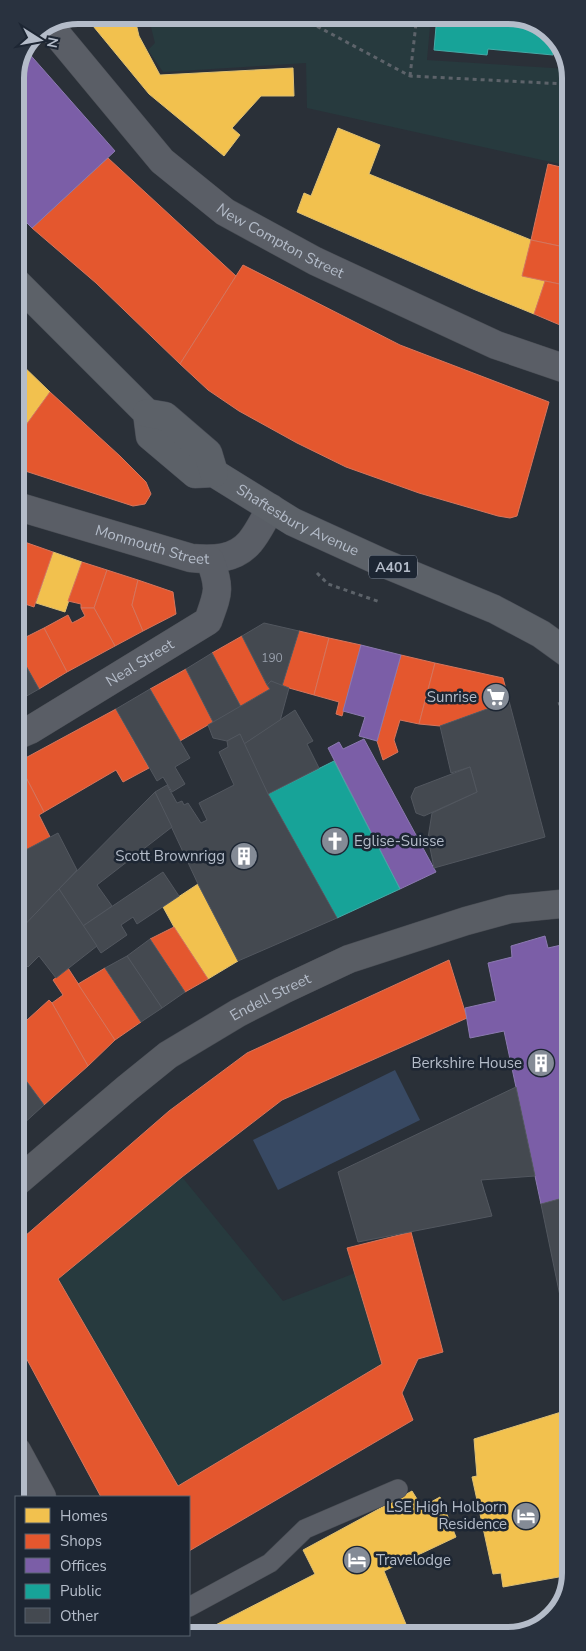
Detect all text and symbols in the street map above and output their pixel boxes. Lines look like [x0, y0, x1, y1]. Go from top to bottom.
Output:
north arrow [15, 15, 65, 65]
text: N [42, 35, 63, 49]
street label: New Compton Street [212, 199, 348, 283]
street label: Shaftesbury Avenue [233, 479, 362, 561]
street label: Monmouth Street [93, 520, 210, 569]
road number: A401 [369, 556, 417, 578]
street label: Neal Street [102, 634, 178, 691]
house number: 190 [261, 650, 283, 666]
supermarket icon: Sunrise [481, 682, 511, 712]
place label: Sunrise [427, 687, 477, 707]
church icon: Eglise-Suisse [320, 826, 350, 856]
place label: Eglise-Suisse [354, 831, 444, 851]
building icon: Scott Brownrigg [229, 841, 259, 871]
place label: Scott Brownrigg [115, 846, 225, 866]
street label: Endell Street [226, 968, 315, 1026]
building icon: Berkshire House [526, 1048, 556, 1078]
place label: Berkshire House [411, 1053, 522, 1073]
legend [15, 1496, 190, 1636]
place label: LSE High Holborn Residence [386, 1497, 507, 1534]
hotel icon: LSE High Holborn Residence [511, 1501, 541, 1531]
text: Homes [60, 1506, 108, 1526]
text: Shops [60, 1531, 102, 1551]
hotel icon: Travelodge [342, 1545, 372, 1575]
place label: Travelodge [376, 1550, 451, 1570]
text: Offices [60, 1556, 107, 1576]
text: Public [60, 1581, 101, 1601]
text: Other [60, 1606, 99, 1626]

